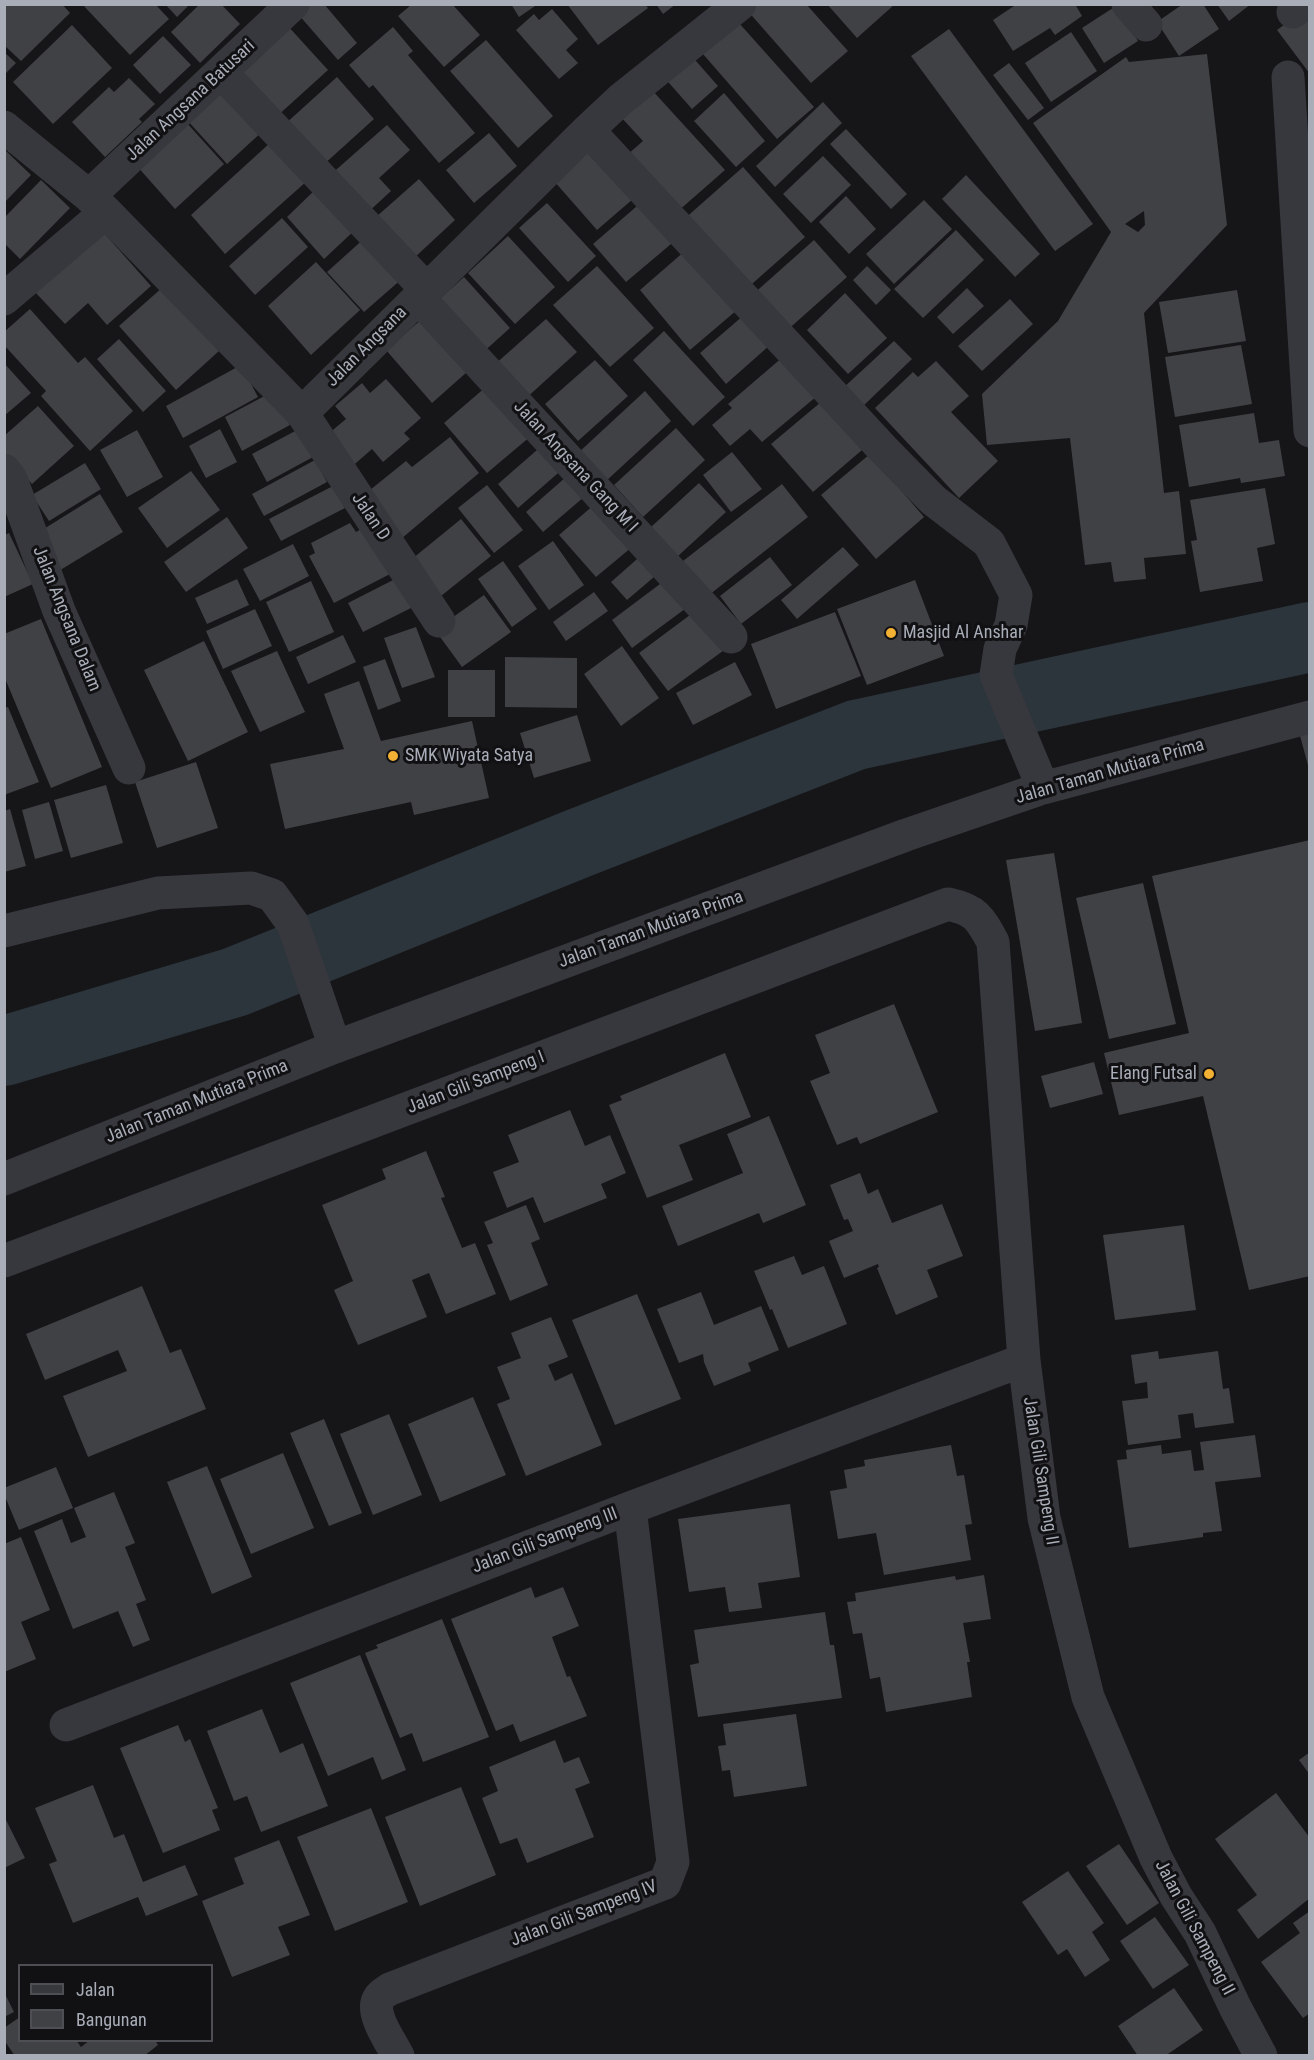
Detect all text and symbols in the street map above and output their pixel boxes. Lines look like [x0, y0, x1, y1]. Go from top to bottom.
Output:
street label: Jalan Angsana Batusari [122, 36, 260, 166]
street label: Jalan Angsana [322, 302, 412, 392]
street label: Jalan Angsana Gang M I [508, 397, 642, 537]
street label: Jalan D [346, 489, 394, 545]
street label: Jalan Angsana Dalam [27, 543, 105, 695]
place label: Masjid Al Anshar [903, 622, 1023, 644]
marker: Masjid Al Anshar [884, 626, 898, 640]
street label: Jalan Taman Mutiara Prima [1013, 735, 1207, 809]
place label: SMK Wiyata Satya [405, 745, 533, 767]
marker: SMK Wiyata Satya [386, 749, 400, 763]
street label: Jalan Taman Mutiara Prima [556, 887, 746, 973]
street label: Jalan Gili Sampeng I [404, 1047, 548, 1119]
street label: Jalan Taman Mutiara Prima [103, 1055, 291, 1149]
place label: Elang Futsal [1110, 1063, 1197, 1085]
marker: Elang Futsal [1202, 1067, 1216, 1081]
street label: Jalan Gili Sampeng II [1018, 1395, 1062, 1547]
street label: Jalan Gili Sampeng III [469, 1503, 621, 1579]
street label: Jalan Gili Sampeng II [1149, 1857, 1239, 1999]
street label: Jalan Gili Sampeng IV [508, 1876, 660, 1952]
legend [18, 1964, 213, 2042]
text: Jalan [76, 1979, 115, 2000]
text: Bangunan [76, 2009, 147, 2030]

